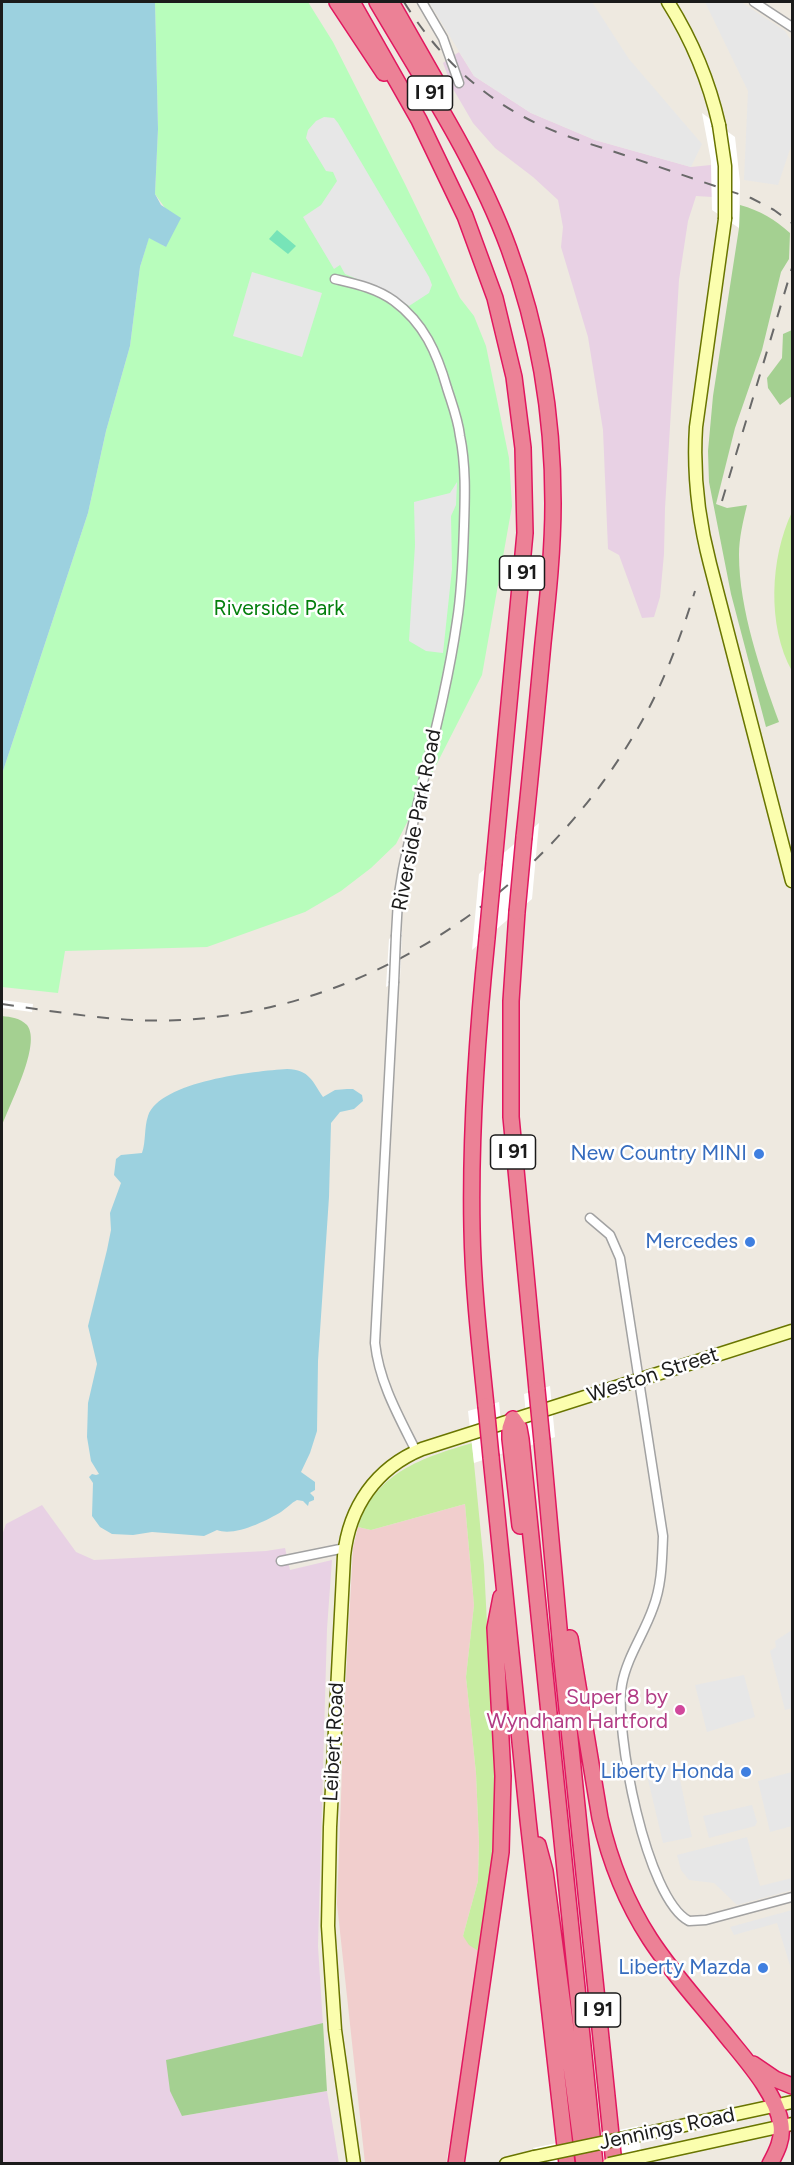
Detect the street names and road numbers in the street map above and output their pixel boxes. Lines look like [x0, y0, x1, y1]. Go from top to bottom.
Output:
road number: I 91 [408, 76, 452, 110]
road number: I 91 [500, 556, 544, 590]
street label: Riverside Park Road [387, 727, 447, 913]
road number: I 91 [490, 1135, 536, 1169]
street label: Weston Street [584, 1342, 722, 1408]
street label: Leibert Road [318, 1682, 350, 1802]
road number: I 91 [576, 1993, 620, 2027]
street label: Jennings Road [597, 2102, 737, 2156]

